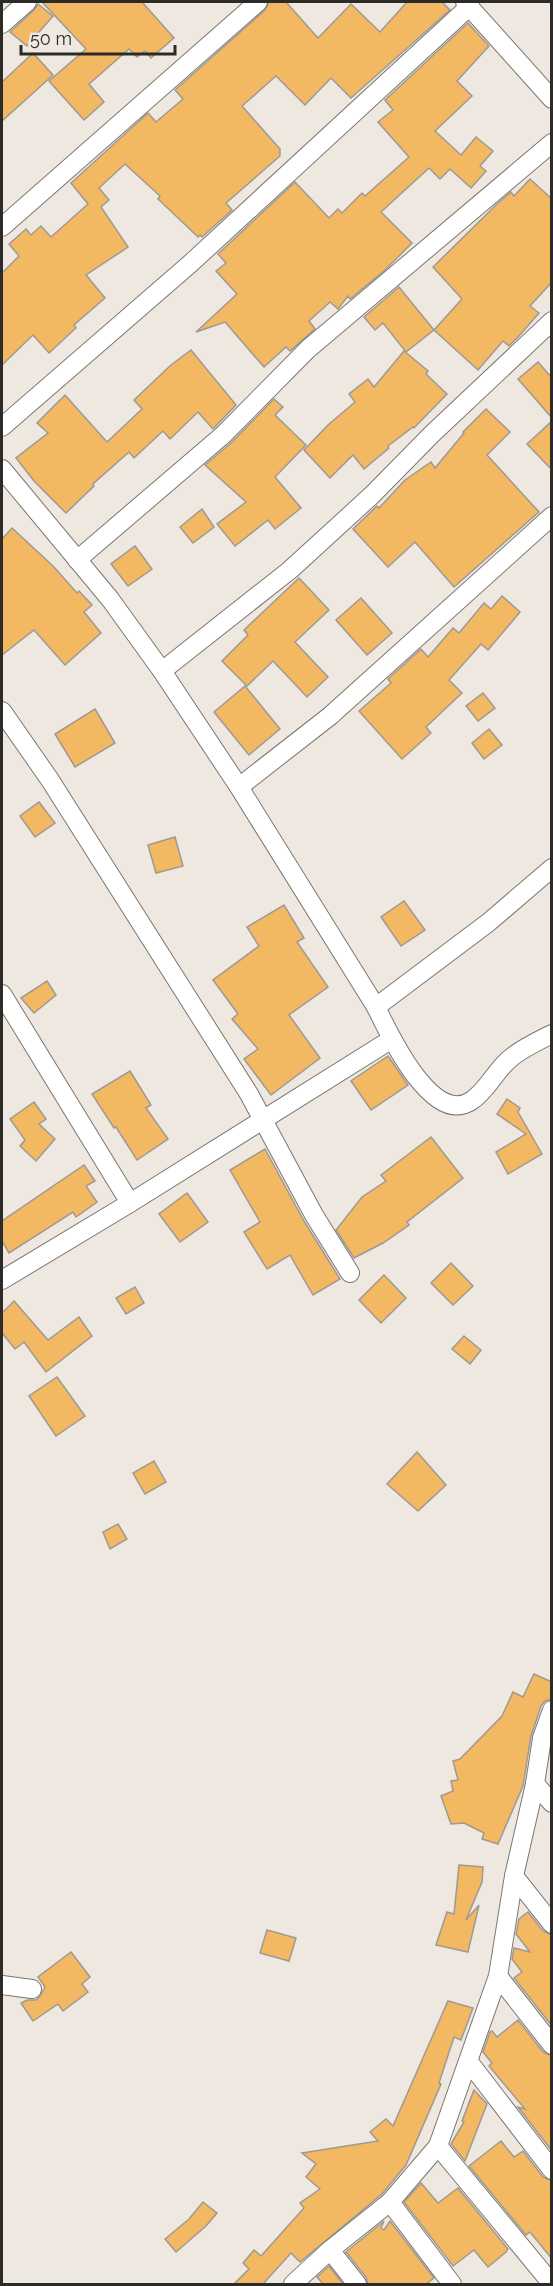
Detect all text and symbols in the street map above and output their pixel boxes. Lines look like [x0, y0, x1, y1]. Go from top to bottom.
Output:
scale bar [21, 18, 176, 56]
text: 50 m [30, 28, 72, 49]

